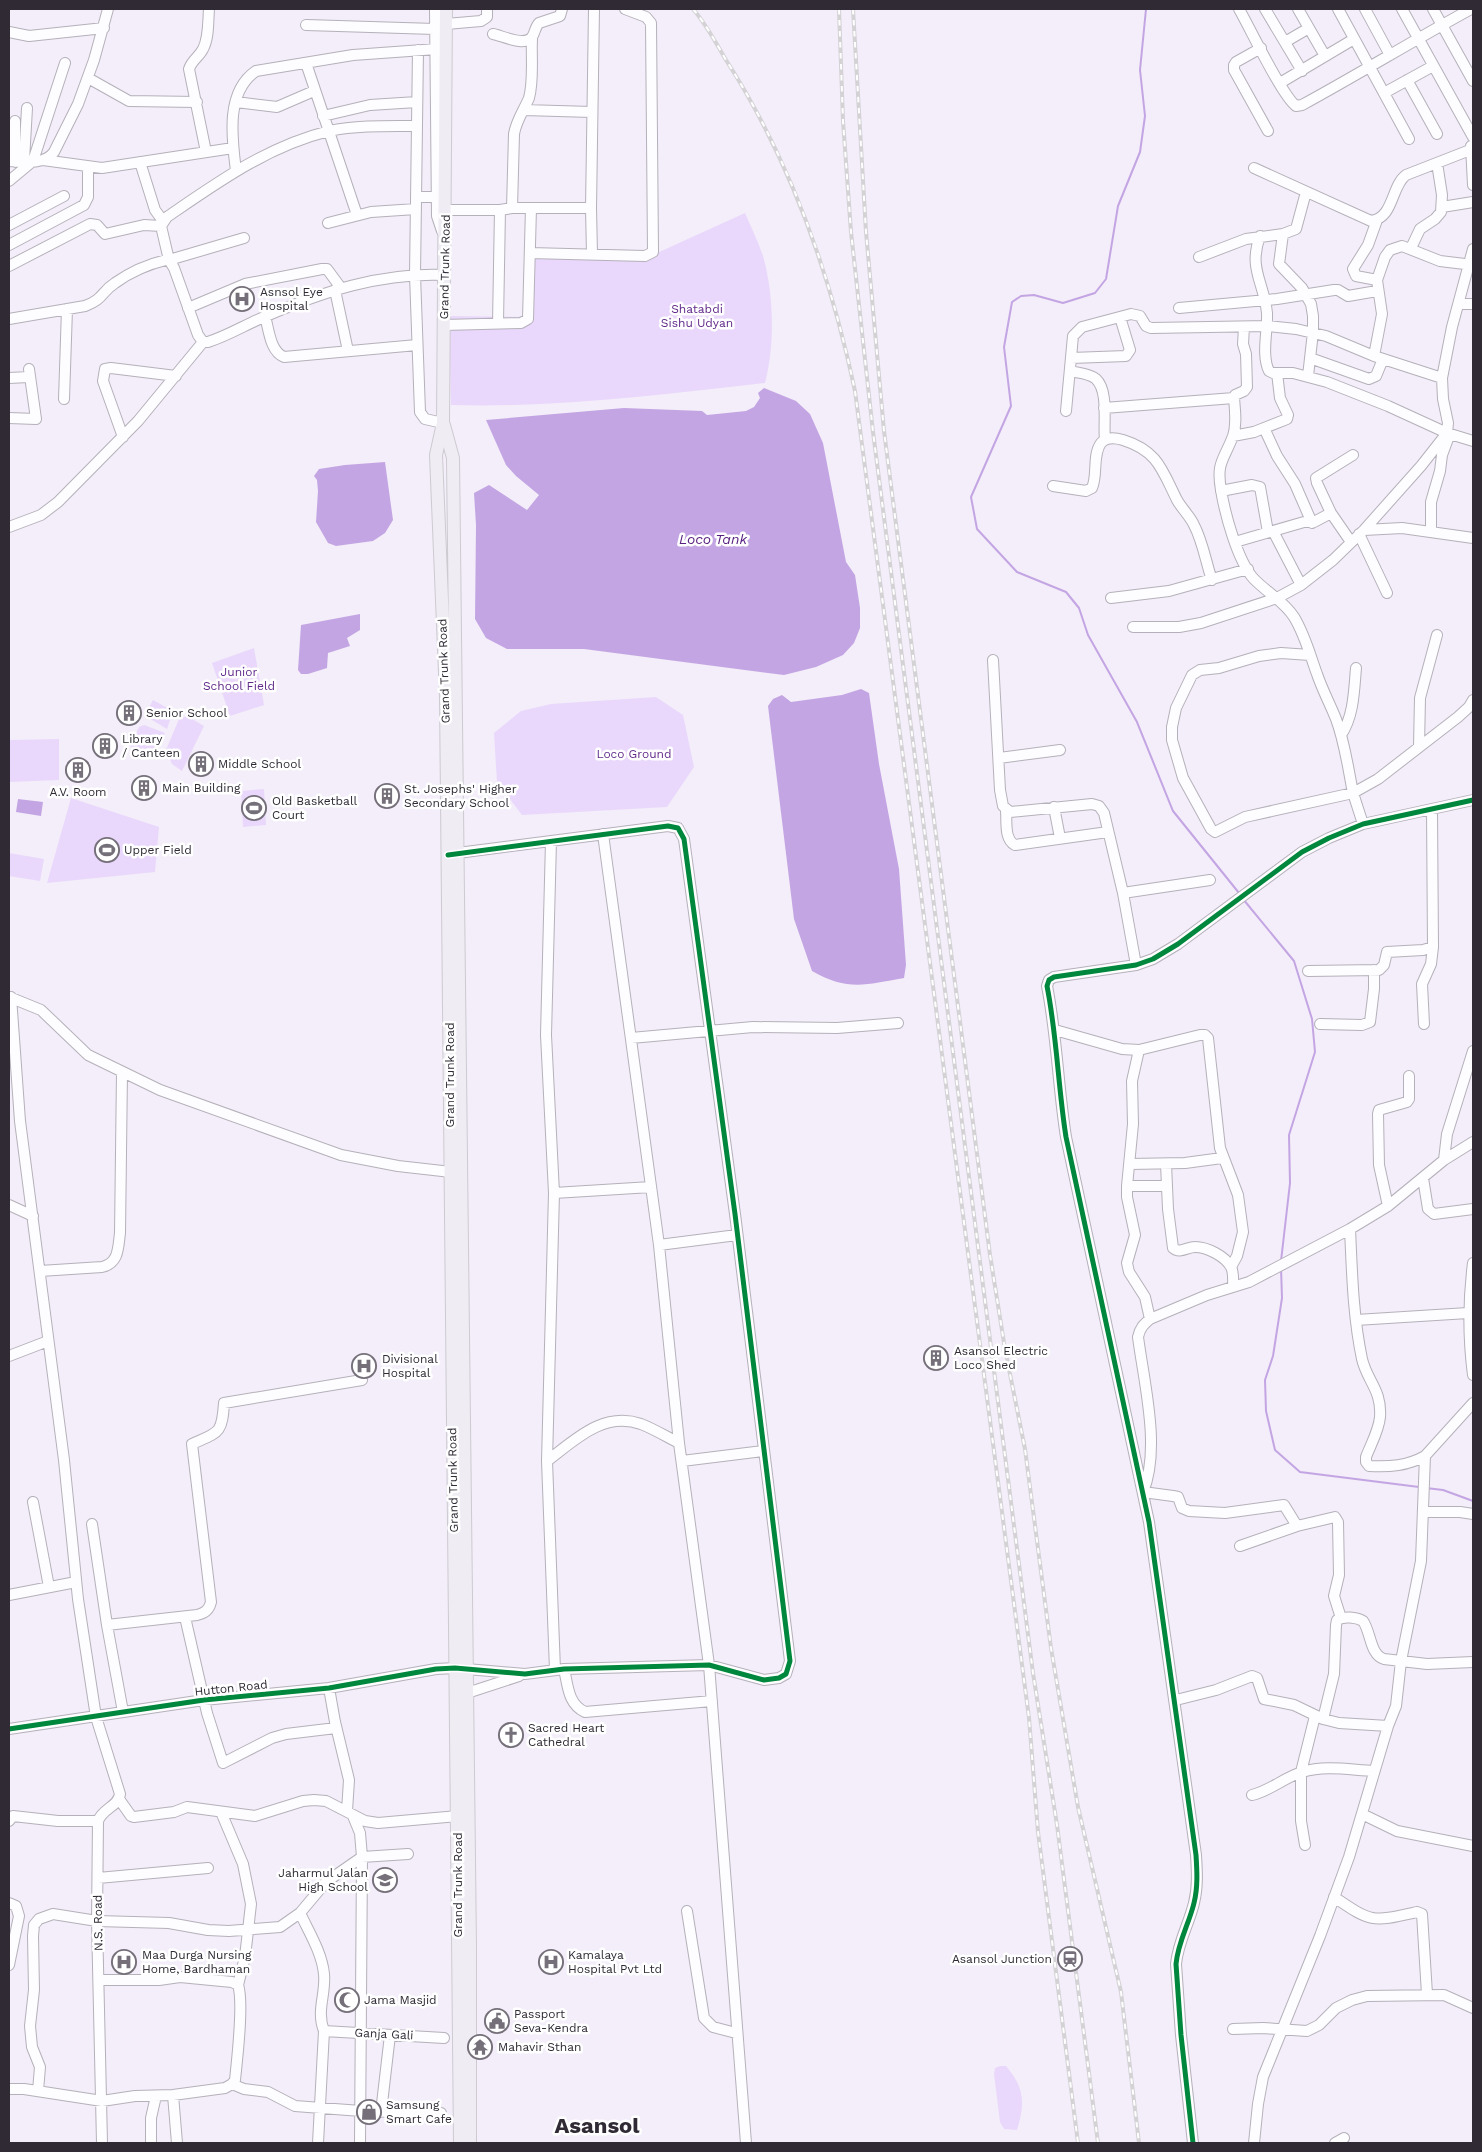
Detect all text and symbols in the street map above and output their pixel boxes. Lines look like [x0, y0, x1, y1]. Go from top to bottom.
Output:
street label: Grand Trunk Road [437, 214, 453, 320]
place label: Asnsol Eye Hospital [260, 285, 323, 313]
hospital icon: Asnsol Eye Hospital [229, 286, 255, 312]
park label: Shatabdi Sishu Udyan [661, 302, 733, 330]
water label: Loco Tank [679, 531, 747, 547]
street label: Grand Trunk Road [435, 618, 453, 724]
park label: Junior School Field [203, 665, 275, 693]
building icon: Senior School [116, 700, 142, 726]
place label: Senior School [146, 706, 227, 720]
place label: Library / Canteen [122, 732, 180, 760]
building icon: Library / Canteen [92, 733, 118, 759]
park label: Loco Ground [596, 747, 672, 761]
building icon: Middle School [188, 751, 214, 777]
building icon: A.V. Room [65, 757, 91, 783]
place label: Middle School [218, 757, 301, 771]
building icon: Main Building [131, 775, 157, 801]
place label: Main Building [162, 781, 241, 795]
place label: St. Josephs' Higher Secondary School [404, 782, 517, 810]
building icon: St. Josephs' Higher Secondary School [374, 783, 400, 809]
place label: A.V. Room [49, 785, 107, 799]
place label: Old Basketball Court [272, 794, 358, 822]
sports icon: Old Basketball Court [241, 795, 267, 821]
sports icon: Upper Field [94, 837, 120, 863]
place label: Upper Field [124, 843, 192, 857]
street label: Grand Trunk Road [443, 1022, 457, 1128]
place label: Asansol Electric Loco Shed [954, 1344, 1048, 1372]
building icon: Asansol Electric Loco Shed [923, 1345, 949, 1371]
place label: Divisional Hospital [382, 1352, 438, 1380]
hospital icon: Divisional Hospital [351, 1353, 377, 1379]
street label: Grand Trunk Road [445, 1427, 461, 1533]
street label: Hutton Road [194, 1677, 268, 1699]
place label: Sacred Heart Cathedral [528, 1721, 604, 1749]
church icon: Sacred Heart Cathedral [498, 1722, 524, 1748]
street label: Grand Trunk Road [451, 1832, 465, 1938]
place label: Jaharmul Jalan High School [278, 1866, 368, 1894]
school or university icon: Jaharmul Jalan High School [372, 1867, 398, 1893]
street label: N.S. Road [91, 1895, 105, 1951]
station icon: Asansol Junction [1057, 1946, 1083, 1972]
place label: Maa Durga Nursing Home, Bardhaman [142, 1948, 252, 1976]
place label: Kamalaya Hospital Pvt Ltd [568, 1948, 662, 1976]
hospital icon: Maa Durga Nursing Home, Bardhaman [111, 1949, 137, 1975]
hospital icon: Kamalaya Hospital Pvt Ltd [538, 1949, 564, 1975]
place label: Asansol Junction [952, 1952, 1052, 1966]
mosque icon: Jama Masjid [334, 1987, 360, 2013]
place label: Jama Masjid [364, 1993, 437, 2007]
place label: Passport Seva-Kendra [514, 2007, 588, 2035]
public building icon: Passport Seva-Kendra [484, 2008, 510, 2034]
street label: Ganja Gali [354, 2025, 414, 2043]
temple icon: Mahavir Sthan [467, 2034, 493, 2060]
place label: Mahavir Sthan [498, 2040, 582, 2054]
place label: Samsung Smart Cafe [386, 2098, 452, 2126]
shop icon: Samsung Smart Cafe [356, 2099, 382, 2125]
district label: Asansol [555, 2113, 640, 2138]

